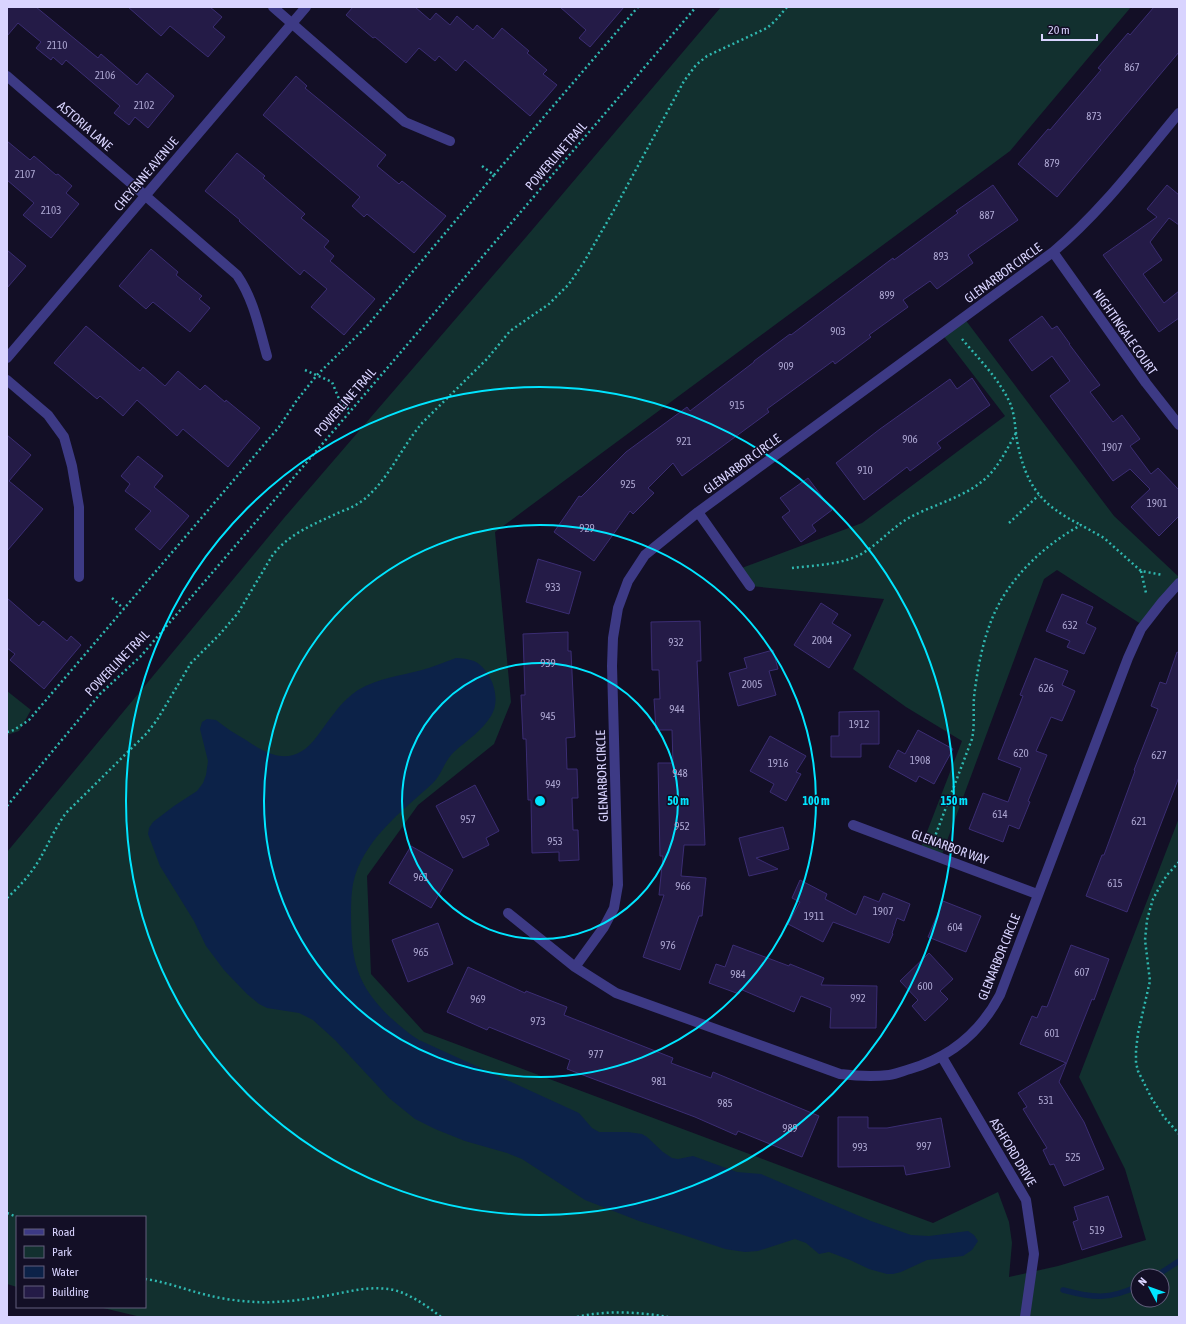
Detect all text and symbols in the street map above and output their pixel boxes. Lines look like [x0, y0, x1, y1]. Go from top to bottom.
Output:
scale bar [1042, 16, 1097, 42]
text: 20 m [1048, 23, 1070, 37]
house number: 2110 [47, 39, 67, 51]
house number: 867 [1124, 61, 1140, 73]
house number: 2106 [95, 69, 115, 81]
street label: ASTORIA LANE [55, 98, 116, 154]
house number: 2102 [134, 99, 154, 111]
house number: 873 [1086, 110, 1102, 122]
street label: POWERLINE TRAIL [522, 119, 590, 193]
street label: CHEYENNE AVENUE [111, 134, 182, 214]
house number: 879 [1044, 157, 1060, 169]
house number: 2107 [15, 168, 35, 180]
house number: 2103 [41, 204, 61, 216]
house number: 887 [979, 209, 995, 221]
street label: GLENARBOR CIRCLE [961, 240, 1045, 306]
house number: 893 [933, 250, 949, 262]
street label: NIGHTINGALE COURT [1090, 286, 1160, 378]
house number: 899 [879, 289, 895, 301]
house number: 903 [830, 325, 846, 337]
house number: 909 [778, 360, 794, 372]
street label: POWERLINE TRAIL [311, 365, 379, 439]
house number: 915 [729, 399, 745, 411]
street label: GLENARBOR CIRCLE [700, 431, 784, 497]
house number: 906 [902, 433, 918, 445]
house number: 921 [676, 435, 692, 447]
house number: 1907 [1102, 441, 1122, 453]
house number: 910 [857, 464, 873, 476]
house number: 925 [620, 478, 636, 490]
house number: 1901 [1147, 497, 1167, 509]
house number: 929 [579, 522, 595, 534]
house number: 933 [545, 581, 561, 593]
house number: 632 [1062, 619, 1078, 631]
street label: POWERLINE TRAIL [82, 627, 152, 699]
house number: 2004 [812, 634, 832, 646]
house number: 932 [668, 636, 684, 648]
house number: 939 [540, 657, 556, 669]
house number: 2005 [742, 678, 762, 690]
house number: 626 [1038, 682, 1054, 694]
house number: 944 [669, 703, 685, 715]
house number: 945 [540, 710, 556, 722]
house number: 1912 [849, 718, 869, 730]
street label: GLENARBOR CIRCLE [593, 729, 611, 822]
house number: 620 [1013, 747, 1029, 759]
house number: 627 [1151, 749, 1167, 761]
house number: 1908 [910, 754, 930, 766]
house number: 1916 [768, 757, 788, 769]
house number: 948 [672, 767, 688, 779]
house number: 949 [545, 778, 561, 790]
centre of rings [533, 794, 547, 808]
text: 50 m [667, 794, 689, 808]
text: 100 m [802, 794, 830, 808]
text: 150 m [940, 794, 968, 808]
house number: 614 [992, 808, 1008, 820]
house number: 957 [460, 813, 476, 825]
house number: 621 [1131, 815, 1147, 827]
house number: 952 [674, 820, 690, 832]
street label: GLENARBOR WAY [910, 826, 991, 868]
house number: 953 [547, 835, 563, 847]
house number: 961 [413, 871, 429, 883]
house number: 615 [1107, 877, 1123, 889]
house number: 966 [675, 880, 691, 892]
house number: 1907 [873, 905, 893, 917]
house number: 1911 [804, 910, 824, 922]
street label: GLENARBOR CIRCLE [975, 911, 1023, 1002]
house number: 604 [947, 921, 963, 933]
house number: 976 [660, 939, 676, 951]
house number: 965 [413, 946, 429, 958]
house number: 607 [1074, 966, 1090, 978]
house number: 984 [730, 968, 746, 980]
house number: 600 [917, 980, 933, 992]
house number: 992 [850, 992, 866, 1004]
house number: 969 [470, 993, 486, 1005]
house number: 973 [530, 1015, 546, 1027]
house number: 601 [1044, 1027, 1060, 1039]
house number: 977 [588, 1048, 604, 1060]
house number: 981 [651, 1075, 667, 1087]
house number: 531 [1038, 1094, 1054, 1106]
house number: 985 [717, 1097, 733, 1109]
street label: ASHFORD DRIVE [987, 1115, 1039, 1189]
house number: 989 [782, 1122, 798, 1134]
house number: 997 [916, 1140, 932, 1152]
house number: 993 [852, 1141, 868, 1153]
house number: 525 [1065, 1151, 1081, 1163]
legend [16, 1216, 146, 1308]
house number: 519 [1089, 1224, 1105, 1236]
text: Road [52, 1225, 75, 1239]
text: Park [52, 1245, 73, 1259]
text: Water [52, 1265, 79, 1279]
north arrow [1130, 1268, 1170, 1308]
text: N [1136, 1275, 1149, 1288]
text: Building [52, 1285, 90, 1299]

